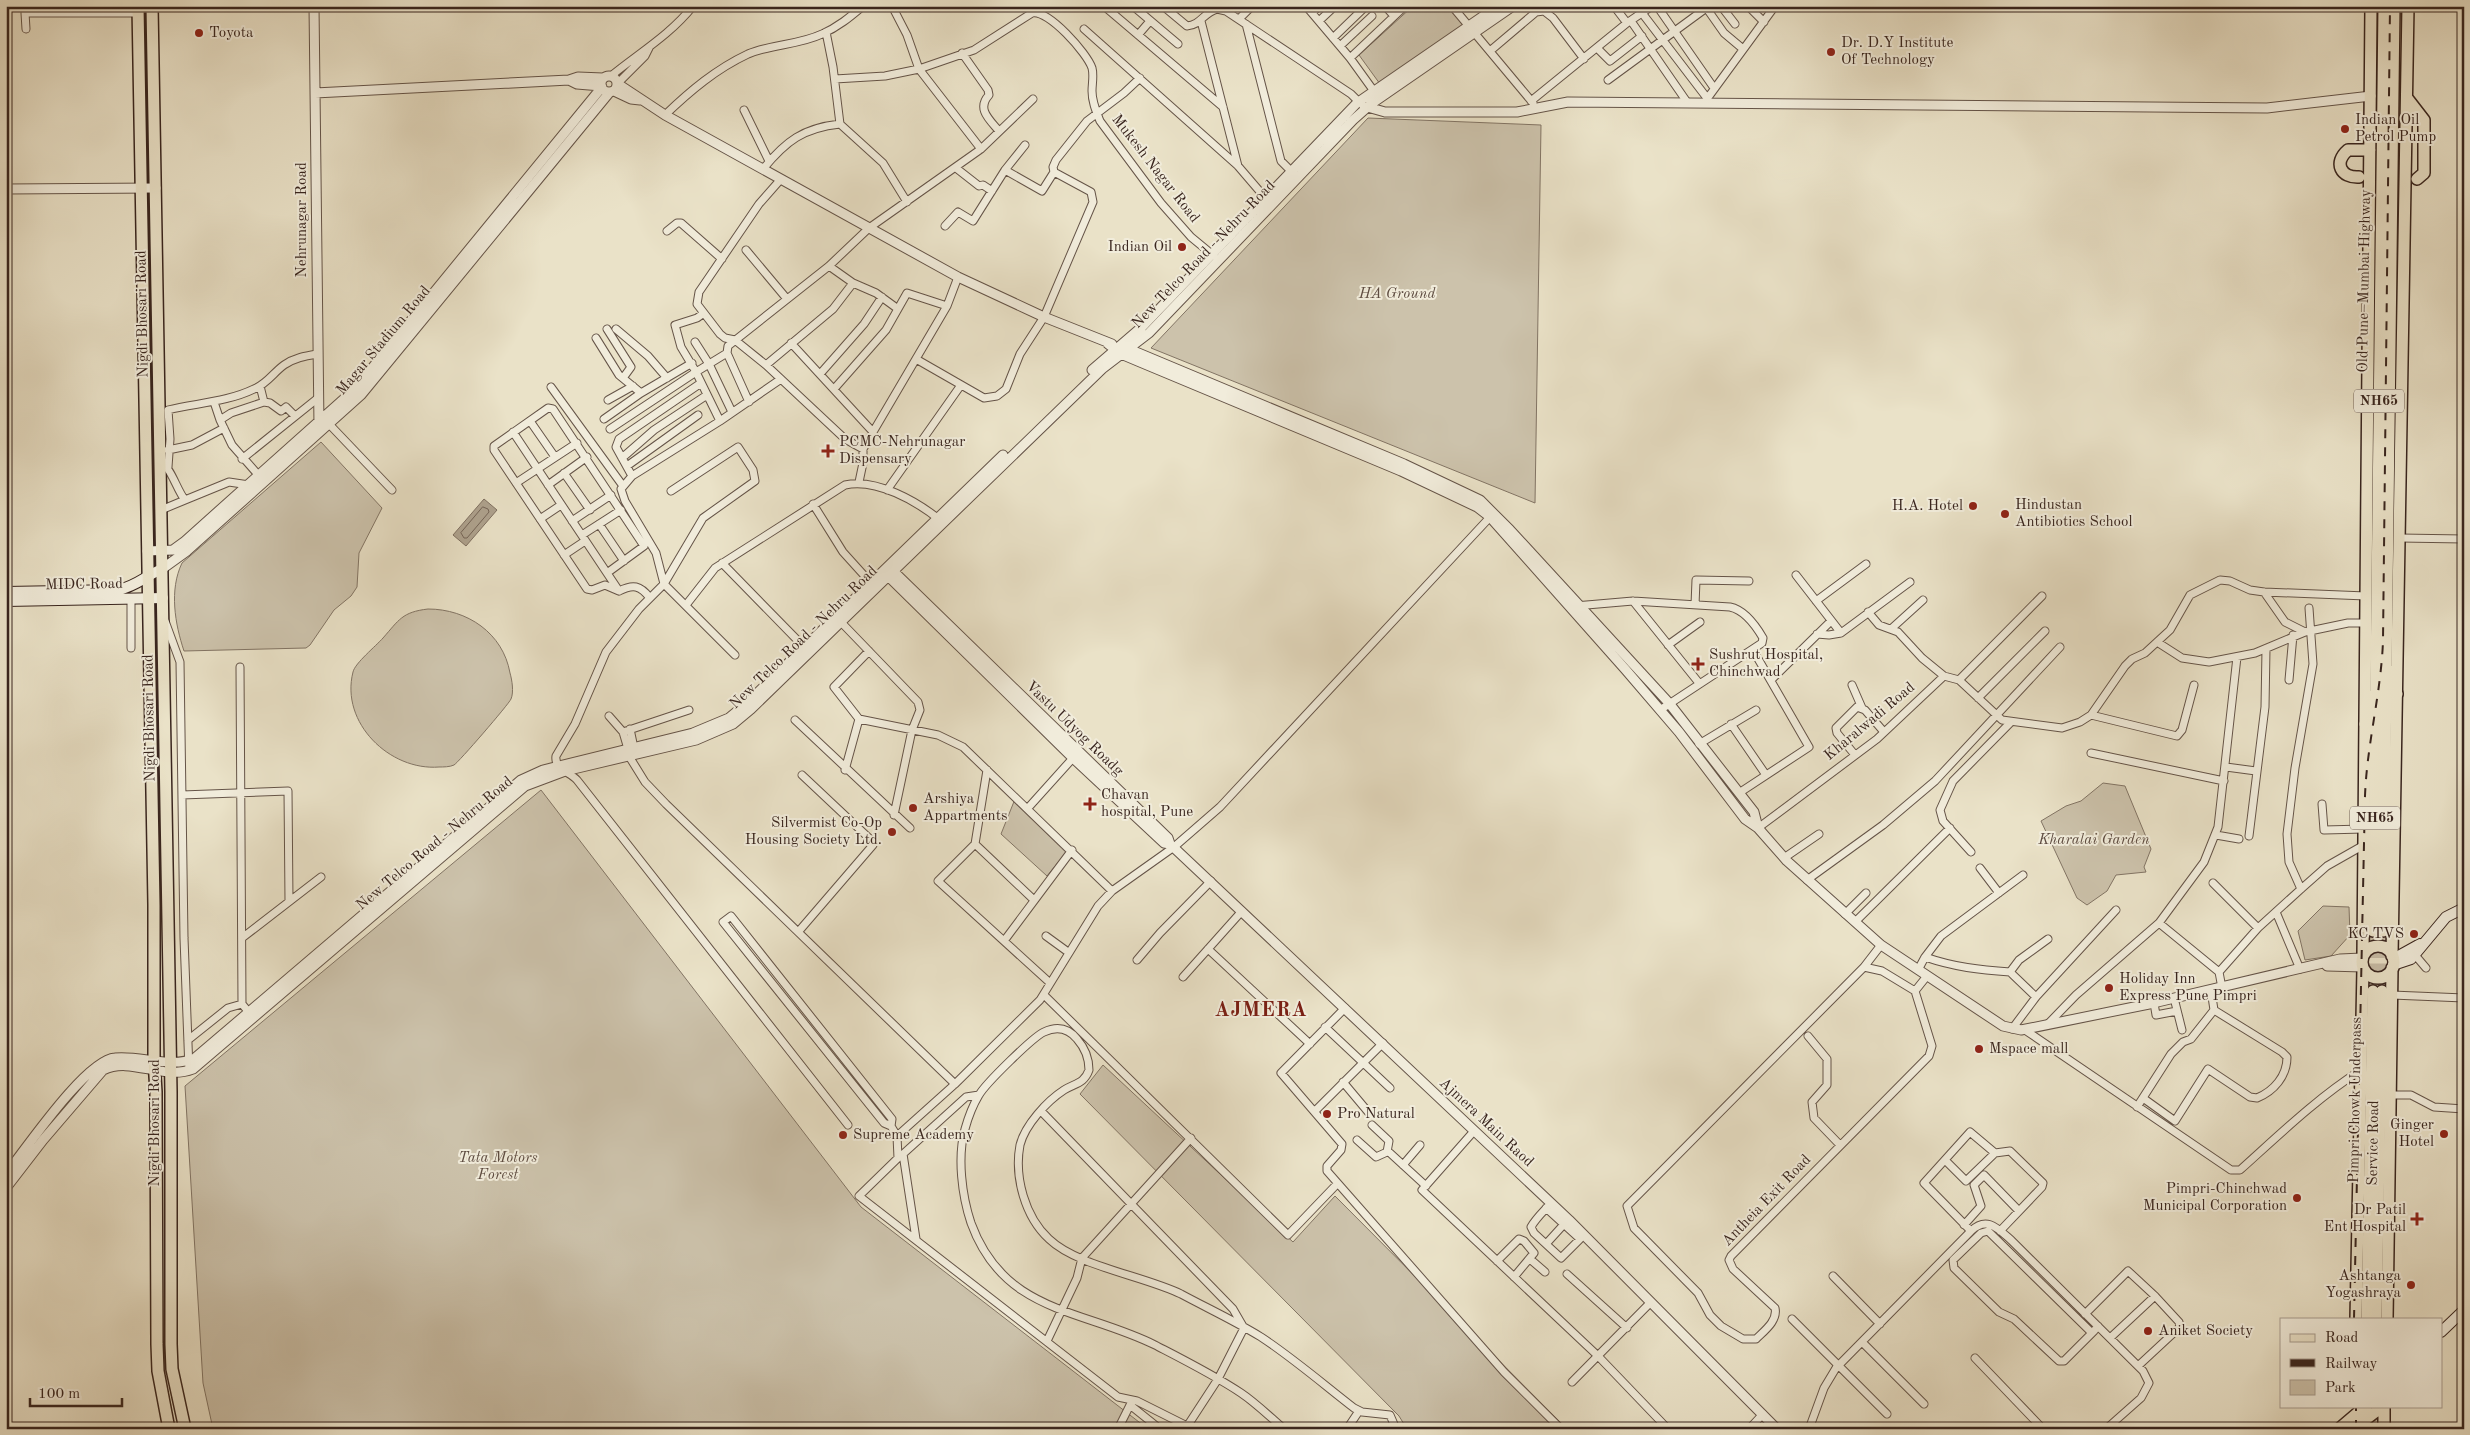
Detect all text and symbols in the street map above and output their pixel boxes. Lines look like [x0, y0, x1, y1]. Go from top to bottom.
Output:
place label: Toyota [209, 26, 254, 41]
marker: Toyota [193, 27, 205, 39]
place label: Dr. D.Y Institute Of Technology [1841, 36, 1954, 68]
marker: Dr. D.Y Institute Of Technology [1825, 46, 1837, 58]
street label: Mukesh Nagar Road [1108, 112, 1202, 226]
place label: Indian Oil Petrol Pump [2355, 113, 2437, 145]
marker: Indian Oil Petrol Pump [2339, 123, 2351, 135]
street label: Nehrunagar Road [295, 162, 310, 278]
street label: New Telco Road - Nehru Road [1130, 178, 1279, 332]
street label: Old Pune–Mumbai Highway [2356, 189, 2374, 373]
place label: Indian Oil [1108, 240, 1172, 255]
marker: Indian Oil [1176, 241, 1188, 253]
street label: Nigdi Bhosari Road [134, 250, 152, 378]
street label: Magar Stadium Road [334, 283, 434, 398]
park label: HA Ground [1358, 287, 1436, 302]
road number: NH65 [2354, 390, 2404, 412]
place label: PCMC-Nehrunagar Dispensary [839, 435, 965, 467]
marker: PCMC-Nehrunagar Dispensary [821, 444, 835, 458]
place label: Hindustan Antibiotics School [2015, 498, 2133, 530]
place label: H.A. Hotel [1892, 499, 1963, 514]
marker: H.A. Hotel [1967, 500, 1979, 512]
marker: Hindustan Antibiotics School [1999, 508, 2011, 520]
street label: New Telco Road - Nehru Road [727, 563, 881, 712]
street label: MIDC Road [45, 577, 123, 593]
place label: Sushrut Hospital, Chinchwad [1709, 648, 1823, 680]
street label: Nigdi Bhosari Road [141, 654, 159, 782]
marker: Sushrut Hospital, Chinchwad [1691, 657, 1705, 671]
street label: Vastu Udyog Roadg [1022, 679, 1126, 779]
street label: Kharalwadi Road [1822, 680, 1918, 764]
street label: New Telco Road - Nehru Road [354, 774, 516, 914]
place label: Chavan hospital, Pune [1101, 788, 1193, 820]
place label: Arshiya Appartments [923, 792, 1007, 824]
marker: Chavan hospital, Pune [1083, 797, 1097, 811]
marker: Arshiya Appartments [907, 802, 919, 814]
road number: NH65 [2350, 806, 2400, 830]
place label: Silvermist Co-Op Housing Society Ltd. [745, 816, 882, 848]
marker: Silvermist Co-Op Housing Society Ltd. [886, 826, 898, 838]
park label: Kharalai Garden [2037, 833, 2150, 848]
place label: KC TVS [2347, 927, 2404, 942]
marker: KC TVS [2408, 928, 2420, 940]
place label: Holiday Inn Express Pune Pimpri [2119, 972, 2257, 1004]
marker: Holiday Inn Express Pune Pimpri [2103, 982, 2115, 994]
district label: AJMERA [1214, 1001, 1308, 1021]
street label: Pimpri Chowk Underpass [2347, 1017, 2365, 1183]
place label: Mspace mall [1989, 1042, 2068, 1057]
marker: Mspace mall [1973, 1043, 1985, 1055]
street label: Nigdi Bhosari Road [148, 1059, 163, 1187]
street label: Ajmera Main Raod [1436, 1076, 1536, 1170]
street label: Service Road [2366, 1100, 2382, 1186]
place label: Pro Natural [1337, 1107, 1415, 1122]
marker: Pro Natural [1321, 1108, 1333, 1120]
place label: Ginger Hotel [2390, 1118, 2434, 1150]
place label: Supreme Academy [853, 1128, 974, 1143]
marker: Ginger Hotel [2438, 1128, 2450, 1140]
marker: Supreme Academy [837, 1129, 849, 1141]
park label: Tata Motors Forest [458, 1151, 538, 1183]
street label: Antheia Exit Road [1720, 1152, 1814, 1250]
place label: Pimpri-Chinchwad Municipal Corporation [2143, 1182, 2287, 1214]
marker: Pimpri-Chinchwad Municipal Corporation [2291, 1192, 2303, 1204]
place label: Dr Patil Ent Hospital [2324, 1203, 2406, 1235]
marker: Dr Patil Ent Hospital [2410, 1212, 2424, 1226]
place label: Ashtanga Yogashraya [2325, 1269, 2402, 1301]
marker: Ashtanga Yogashraya [2405, 1279, 2417, 1291]
legend [2280, 1318, 2442, 1408]
place label: Aniket Society [2158, 1324, 2253, 1339]
marker: Aniket Society [2142, 1325, 2154, 1337]
text: Road [2325, 1331, 2359, 1346]
text: Railway [2325, 1357, 2378, 1372]
scale bar [30, 1375, 122, 1407]
text: Park [2325, 1381, 2356, 1396]
text: 100 m [38, 1387, 80, 1402]

